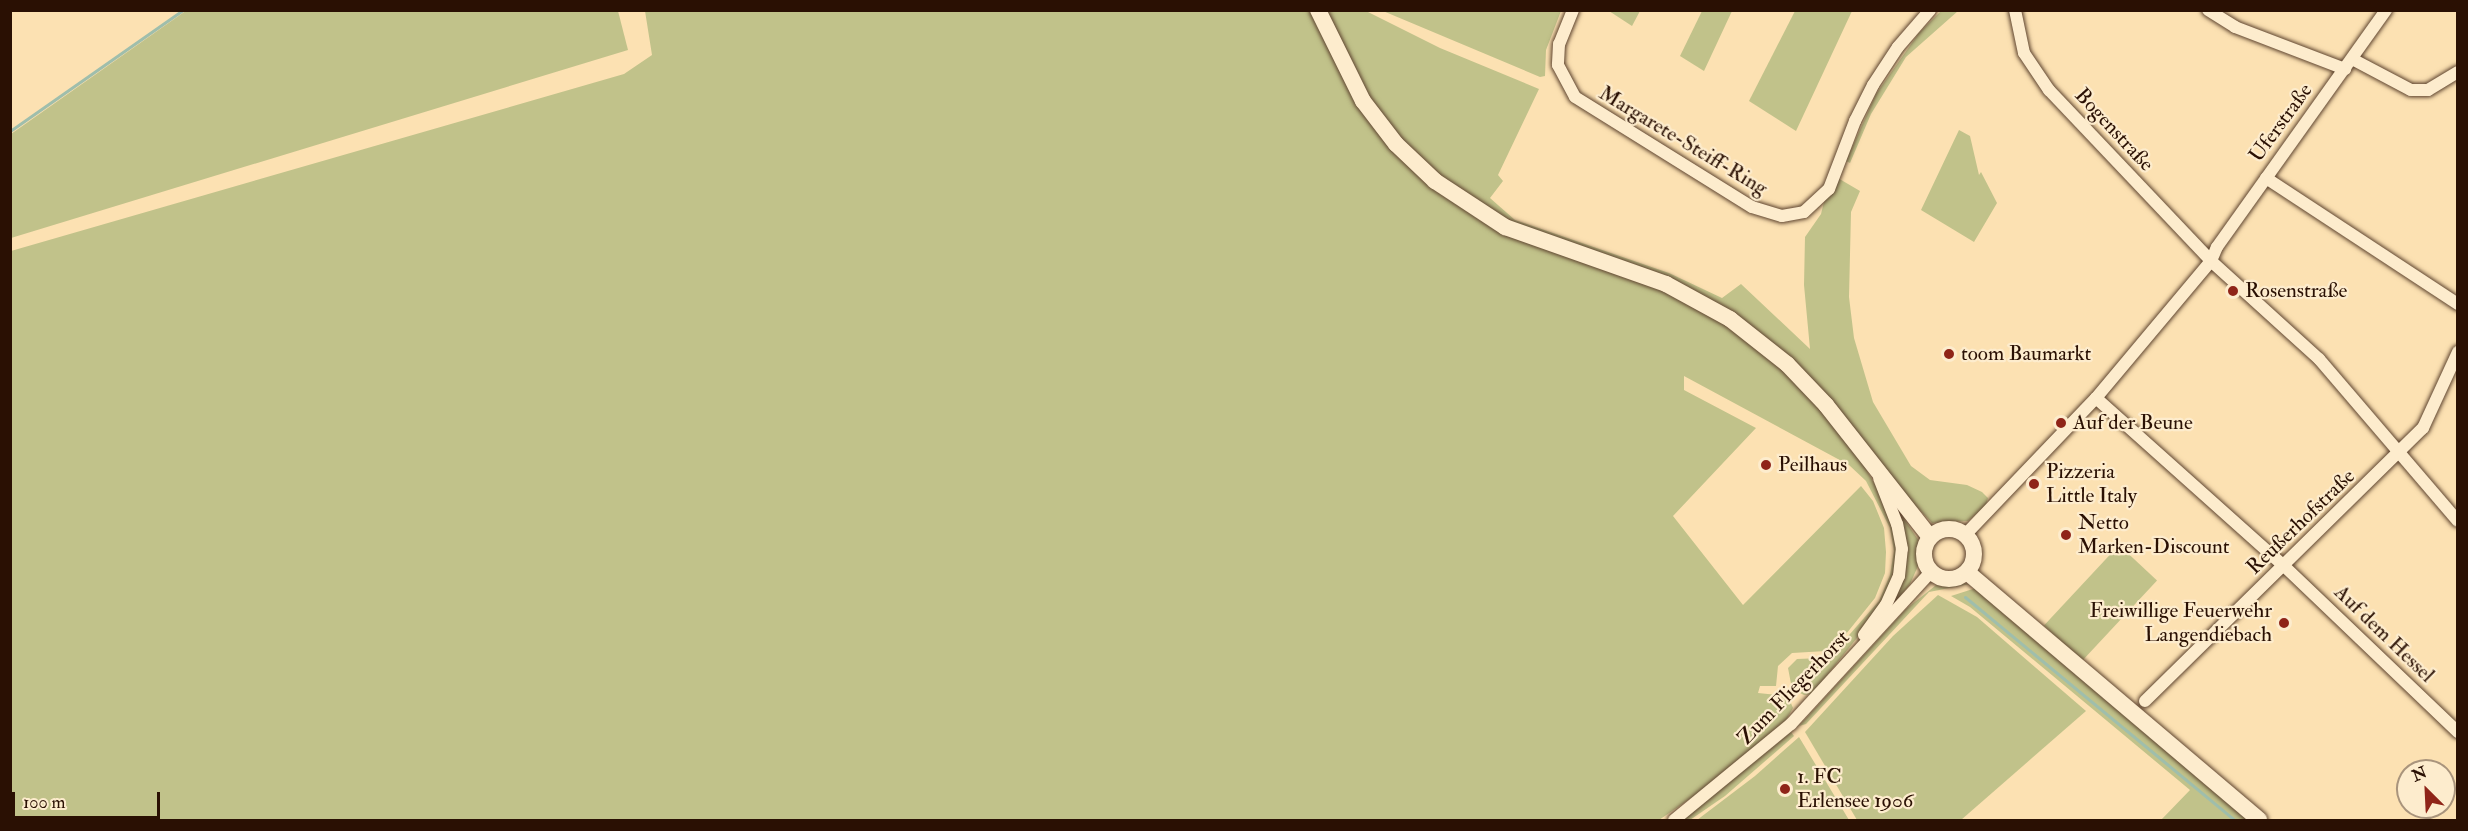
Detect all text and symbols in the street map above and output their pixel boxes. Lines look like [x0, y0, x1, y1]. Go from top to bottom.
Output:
street label: Uferstraße [2244, 79, 2318, 167]
street label: Margarete-Steiff-Ring [1594, 81, 1772, 201]
street label: Bogenstraße [2069, 83, 2159, 177]
place label: Rosenstraße [2245, 278, 2347, 304]
marker: Rosenstraße [2226, 284, 2240, 298]
place label: toom Baumarkt [1961, 341, 2091, 367]
marker: toom Baumarkt [1942, 347, 1956, 361]
place label: Auf der Beune [2073, 410, 2193, 436]
marker: Auf der Beune [2054, 416, 2068, 430]
place label: Peilhaus [1778, 452, 1847, 478]
marker: Peilhaus [1759, 458, 1773, 472]
place label: Pizzeria Little Italy [2046, 459, 2137, 509]
street label: Reußerhofstraße [2242, 464, 2360, 580]
marker: Pizzeria Little Italy [2027, 477, 2041, 491]
place label: Netto Marken-Discount [2078, 510, 2230, 560]
marker: Netto Marken-Discount [2059, 528, 2073, 542]
street label: Auf dem Hessel [2329, 580, 2439, 688]
place label: Freiwillige Feuerwehr Langendiebach [2090, 598, 2272, 648]
marker: Freiwillige Feuerwehr Langendiebach [2277, 616, 2291, 630]
street label: Zum Fliegerhorst [1733, 625, 1855, 751]
north arrow [2396, 759, 2456, 819]
text: N [2409, 762, 2430, 786]
place label: 1. FC Erlensee 1906 [1797, 764, 1913, 814]
scale bar [15, 780, 164, 818]
marker: 1. FC Erlensee 1906 [1778, 782, 1792, 796]
text: 100 m [23, 791, 66, 814]

